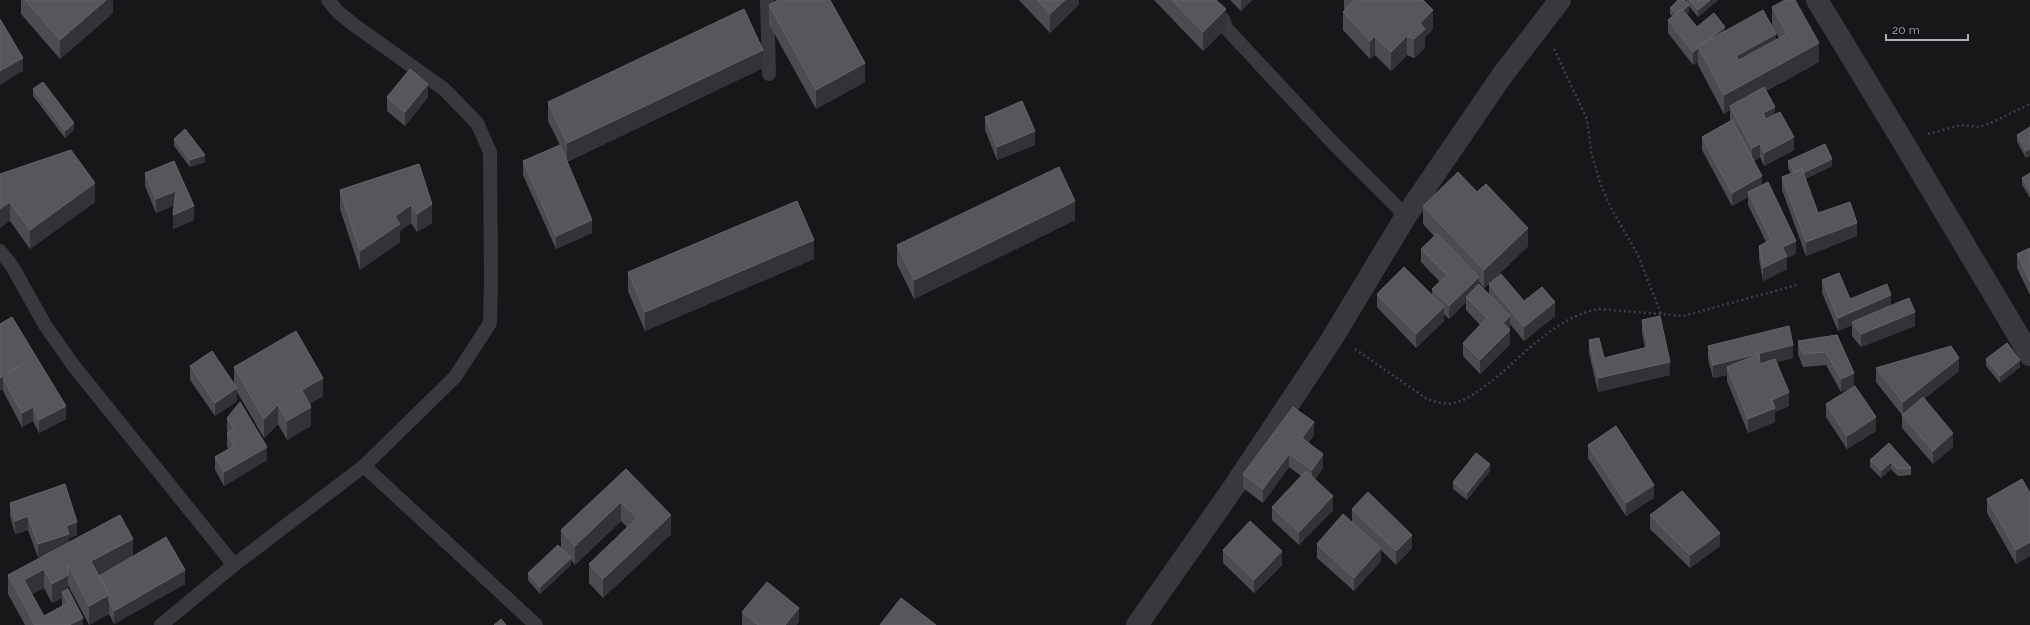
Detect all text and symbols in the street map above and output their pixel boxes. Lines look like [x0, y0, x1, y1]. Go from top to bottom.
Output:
scale bar [1886, 16, 1968, 42]
text: 20 m [1892, 23, 1920, 37]

